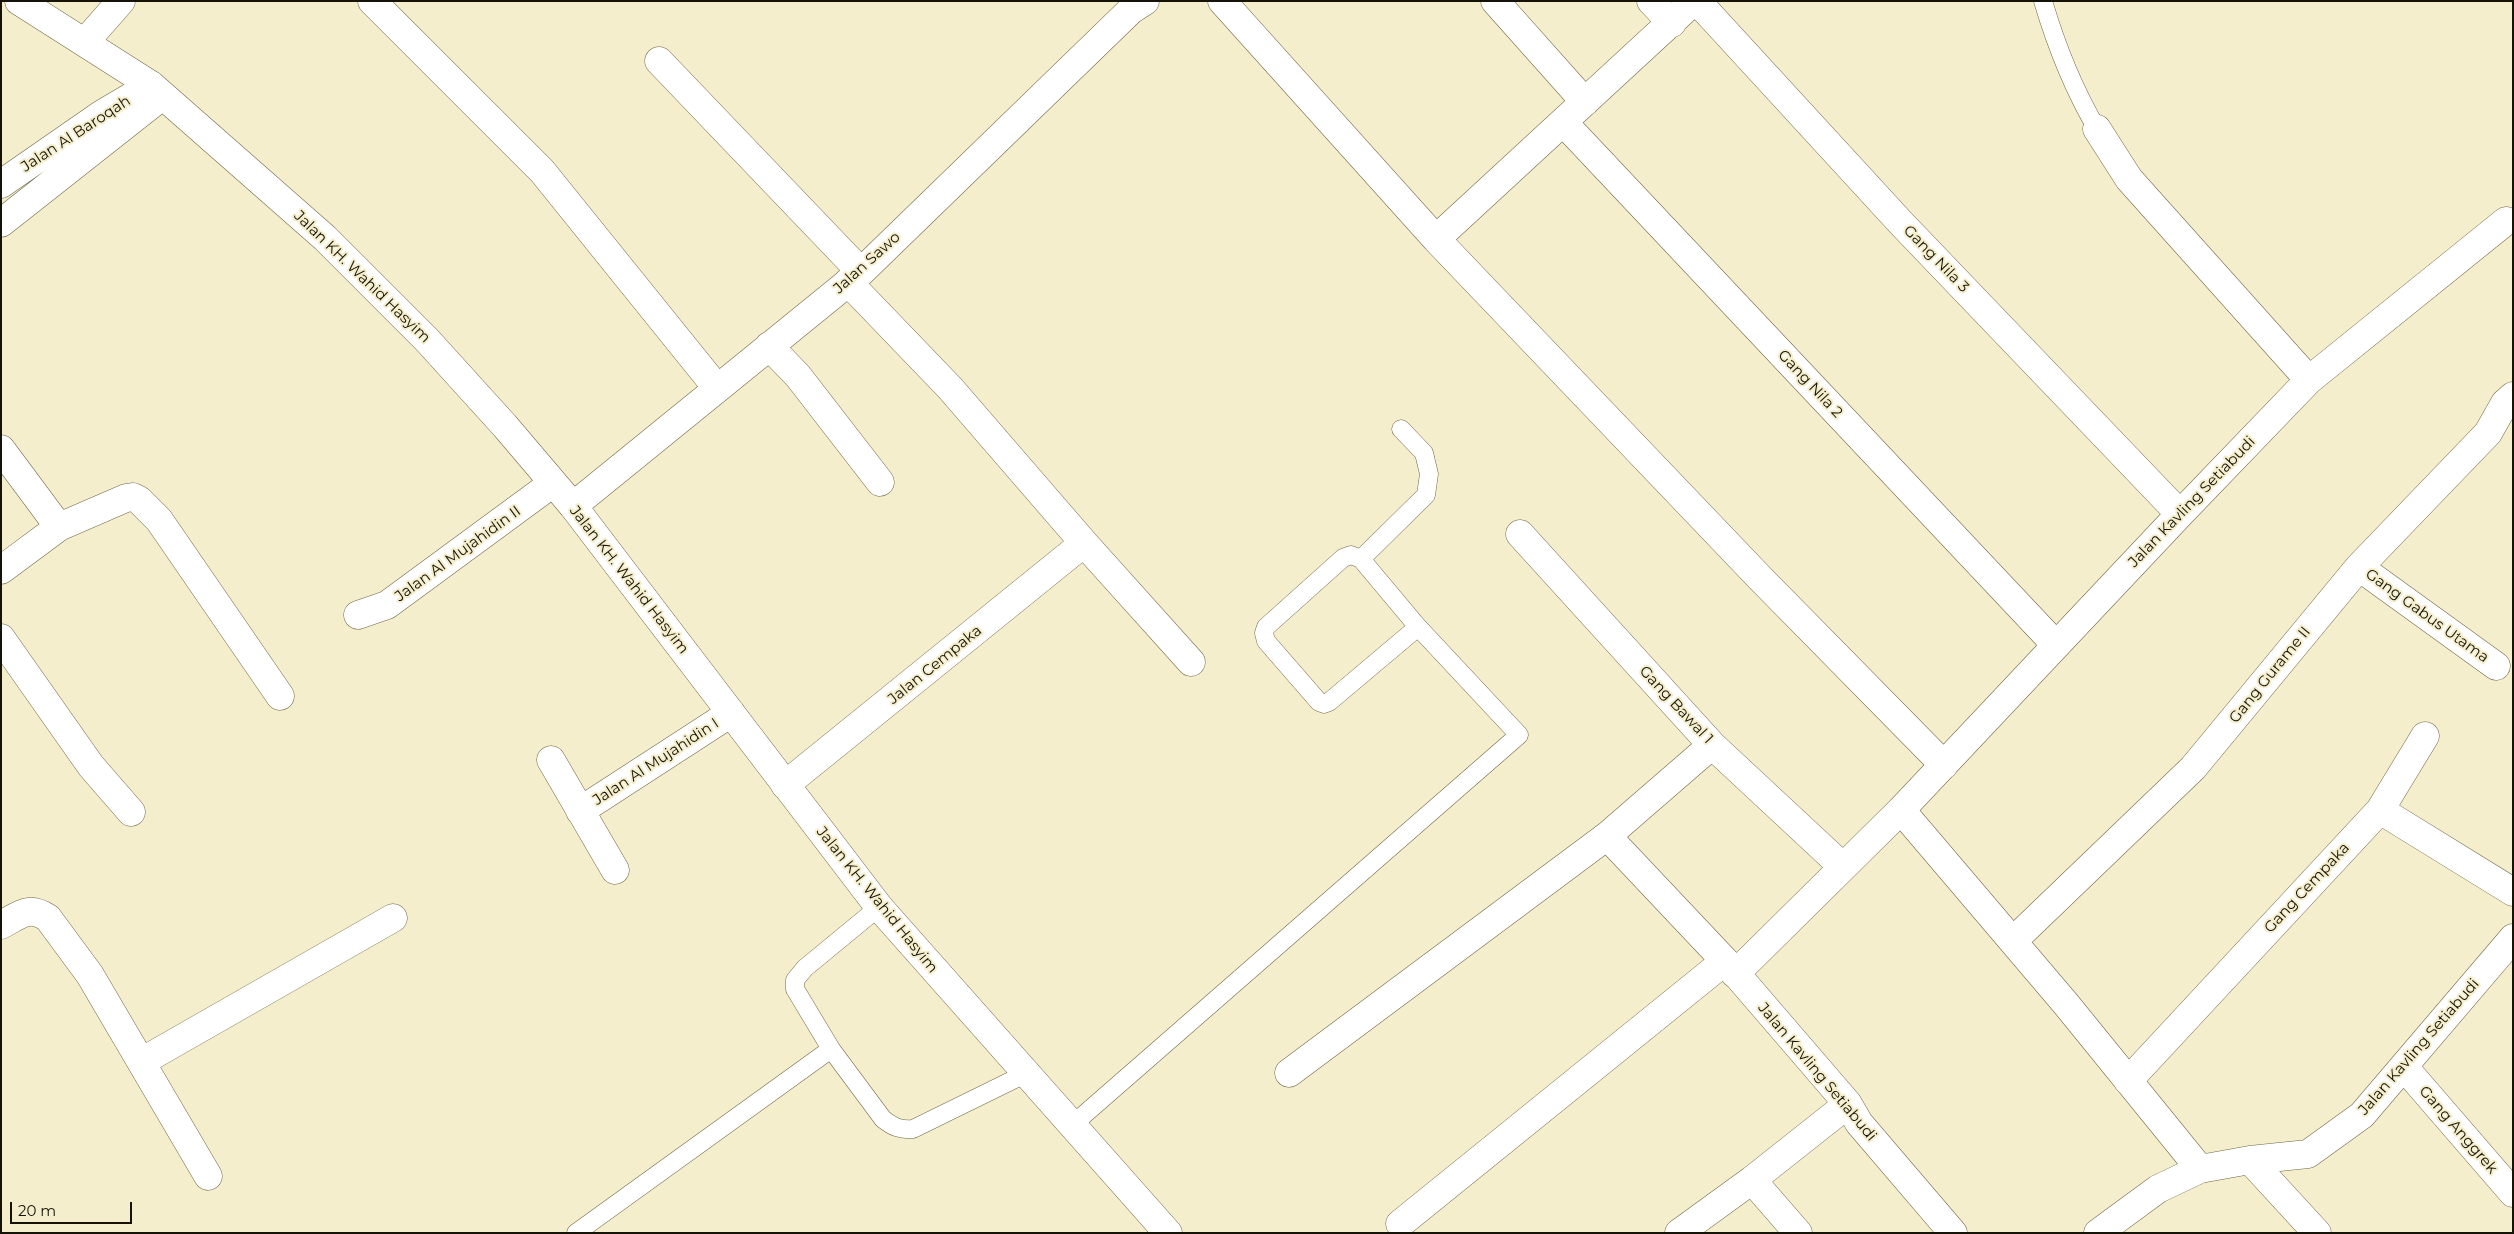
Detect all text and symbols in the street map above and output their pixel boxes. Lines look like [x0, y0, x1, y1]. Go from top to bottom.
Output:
street label: Jalan Al Baroqah [18, 92, 134, 176]
street label: Jalan KH. Wahid Hasyim [290, 207, 434, 347]
street label: Gang Nila 3 [1900, 222, 1972, 296]
street label: Jalan Sawo [830, 228, 904, 298]
street label: Gang Nila 2 [1774, 346, 1846, 422]
street label: Jalan Kavling Setiabudi [2125, 433, 2259, 571]
street label: Jalan Al Mujahidin II [392, 502, 524, 606]
street label: Jalan KH. Wahid Hasyim [566, 502, 692, 658]
street label: Gang Gabus Utama [2362, 565, 2492, 667]
street label: Jalan Cempaka [885, 622, 985, 708]
street label: Gang Gurame II [2226, 623, 2314, 727]
street label: Gang Bawal 1 [1635, 662, 1717, 748]
street label: Jalan Al Mujahidin I [590, 715, 722, 809]
street label: Jalan KH. Wahid Hasyim [813, 823, 941, 977]
street label: Gang Cempaka [2261, 839, 2353, 937]
street label: Jalan Kavling Setiabudi [2355, 975, 2483, 1119]
street label: Jalan Kavling Setiabudi [1754, 999, 1880, 1145]
street label: Gang Anggrek [2415, 1083, 2501, 1177]
scale bar [12, 1192, 135, 1224]
text: 20 m [18, 1201, 56, 1220]

